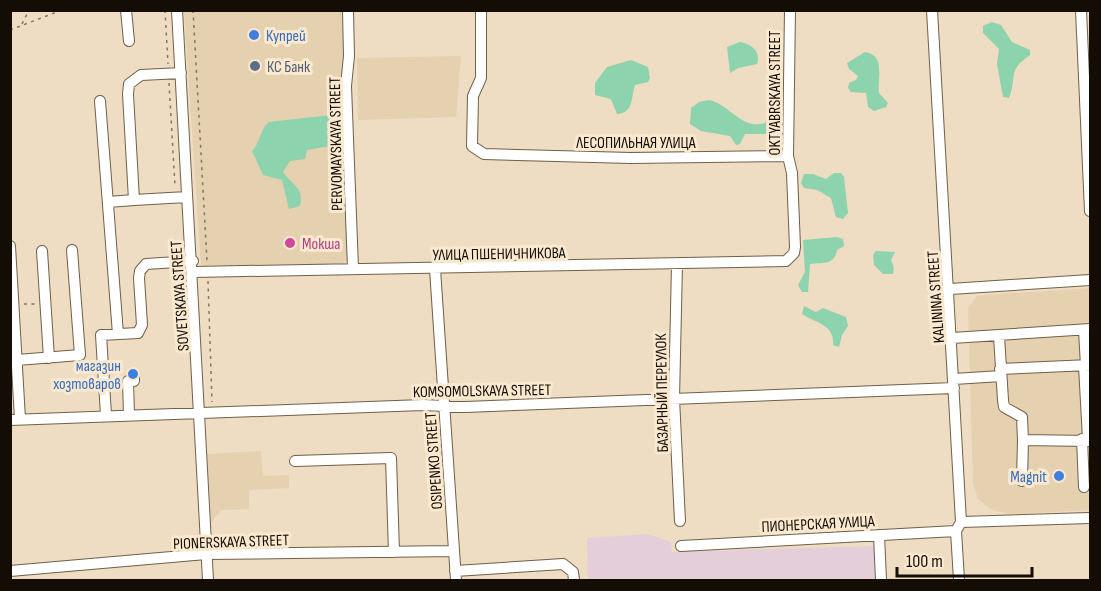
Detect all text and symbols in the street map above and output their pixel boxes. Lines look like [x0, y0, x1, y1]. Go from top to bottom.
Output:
place label: Купрей [266, 27, 306, 46]
marker: Купрей [247, 28, 261, 42]
street label: OKTYABRSKAYA STREET [766, 30, 785, 156]
place label: КС Банк [267, 58, 311, 77]
marker: КС Банк [248, 59, 262, 73]
street label: PERVOMAYSKAYA STREET [326, 76, 347, 211]
street label: ЛЕСОПИЛЬНАЯ УЛИЦА [575, 134, 696, 153]
place label: Мокша [302, 235, 340, 254]
marker: Мокша [283, 236, 297, 250]
street label: SOVETSKAYA STREET [167, 240, 194, 352]
street label: УЛИЦА ПШЕНИЧНИКОВА [432, 244, 566, 265]
street label: KALININA STREET [924, 250, 949, 344]
street label: БАЗАРНЫЙ ПЕРЕУЛОК [652, 333, 673, 453]
place label: магазин хозтоваров [53, 357, 121, 394]
marker: магазин хозтоваров [126, 367, 140, 381]
street label: KOMSOMOLSKAYA STREET [413, 381, 552, 402]
street label: OSIPENKO STREET [422, 411, 447, 510]
place label: Magnit [1010, 468, 1047, 487]
marker: Magnit [1052, 469, 1066, 483]
street label: ПИОНЕРСКАЯ УЛИЦА [761, 512, 875, 537]
street label: PIONERSKAYA STREET [173, 531, 290, 554]
scale bar [897, 540, 1032, 578]
text: 100 m [906, 551, 943, 572]

